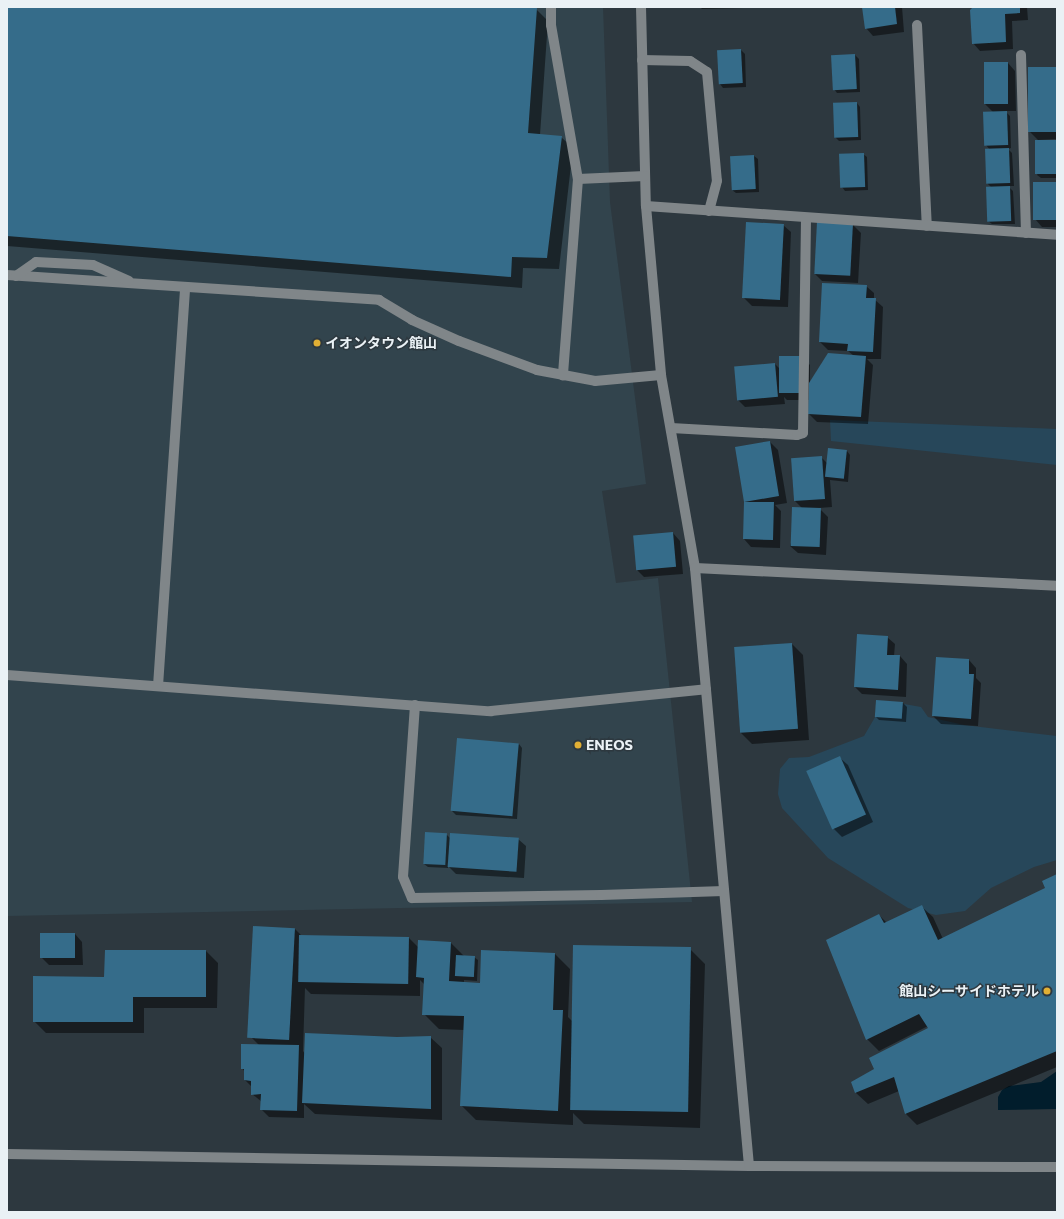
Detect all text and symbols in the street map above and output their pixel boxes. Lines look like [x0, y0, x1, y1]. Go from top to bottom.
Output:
place label: イオンタウン館山 [325, 335, 437, 351]
marker: イオンタウン館山 [312, 338, 322, 348]
place label: ENEOS [586, 737, 633, 753]
marker: ENEOS [573, 740, 583, 750]
place label: 館山シーサイドホテル [899, 983, 1039, 999]
marker: 館山シーサイドホテル [1042, 986, 1052, 996]

